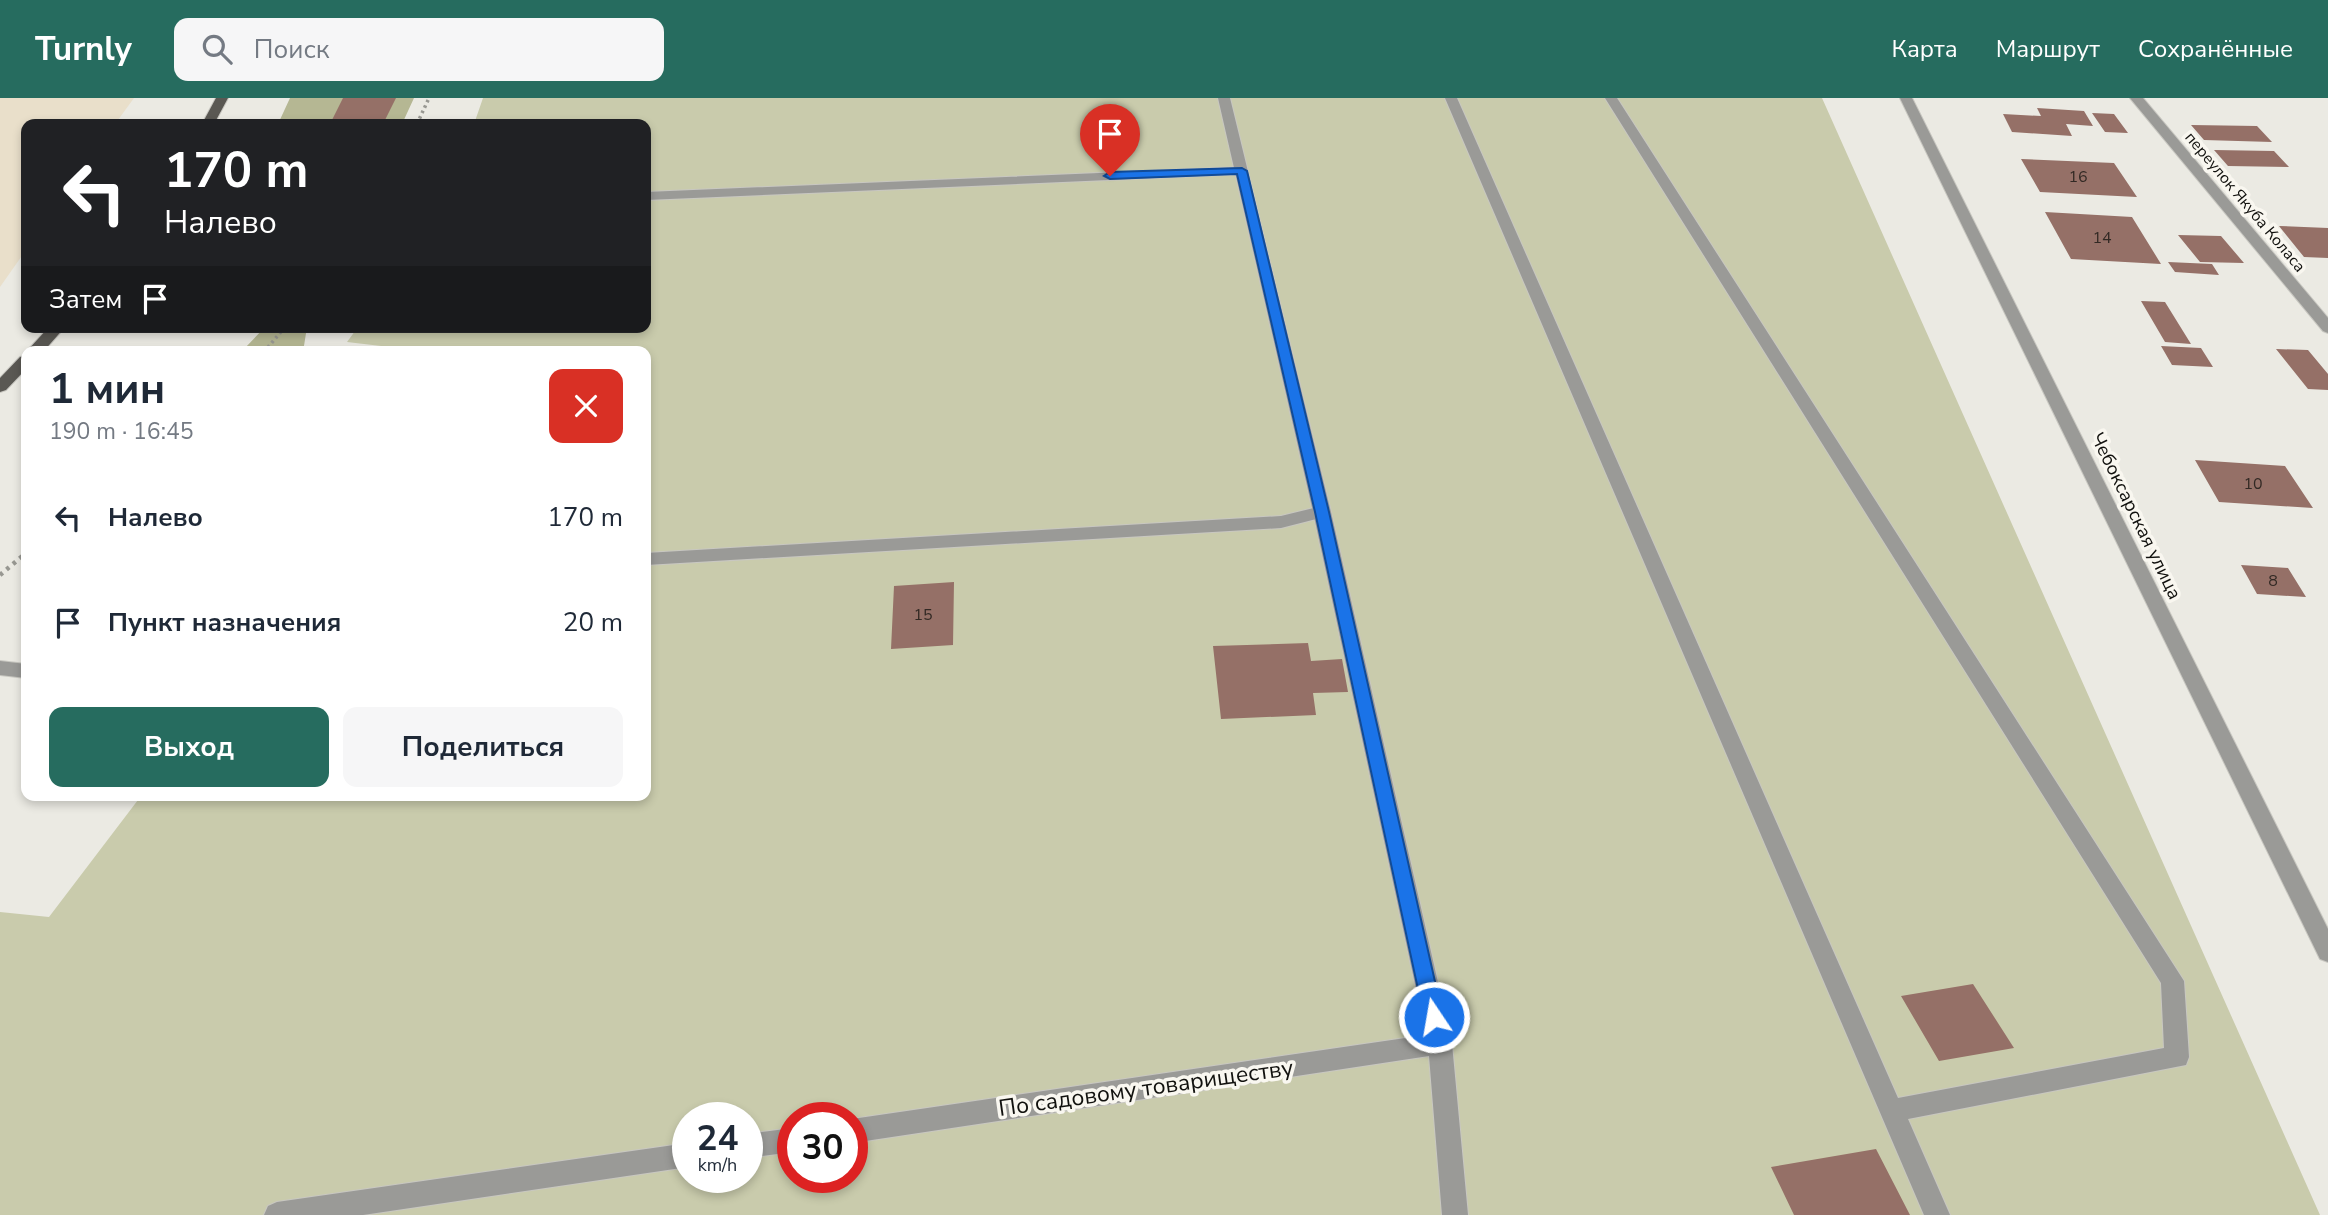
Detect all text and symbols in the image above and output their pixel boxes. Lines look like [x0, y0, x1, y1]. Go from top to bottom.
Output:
search box [174, 18, 664, 81]
text: Turnly [35, 27, 132, 72]
icon: search [198, 30, 236, 68]
text: Поиск [254, 32, 329, 67]
text: Карта [1892, 33, 1958, 65]
text: Маршрут [1996, 33, 2100, 65]
text: Сохранённые [2138, 33, 2293, 65]
pin [1080, 104, 1140, 176]
icon: arrive [1091, 115, 1129, 153]
street label: переулок Якуба Коласа [2180, 127, 2310, 277]
text: 170 m [164, 137, 308, 204]
icon: left [49, 147, 140, 238]
house number: 16 [2068, 166, 2088, 188]
text: Налево [164, 201, 277, 244]
house number: 14 [2092, 227, 2112, 249]
icon: arrive [136, 280, 174, 318]
text: Затем [49, 282, 122, 317]
text: 1 мин [49, 361, 165, 418]
button: close [549, 369, 623, 443]
text: 190 m · 16:45 [49, 416, 194, 447]
street label: Чебоксарская улица [2084, 428, 2188, 604]
house number: 10 [2243, 473, 2263, 495]
icon: left [49, 499, 87, 537]
text: Налево [108, 500, 203, 535]
text: 170 m [547, 500, 623, 535]
house number: 8 [2268, 570, 2278, 592]
icon: arrive [49, 604, 87, 642]
house number: 15 [913, 604, 933, 626]
text: Пункт назначения [108, 605, 341, 640]
text: 20 m [563, 605, 623, 640]
button: Выход [49, 707, 329, 787]
button: Поделиться [343, 707, 623, 787]
position arrow [1397, 980, 1471, 1054]
street label: По садовому товариществу [997, 1052, 1295, 1124]
speed limit sign: 30 [777, 1102, 868, 1193]
text: 24 [696, 1115, 739, 1162]
text: km/h [698, 1153, 737, 1177]

